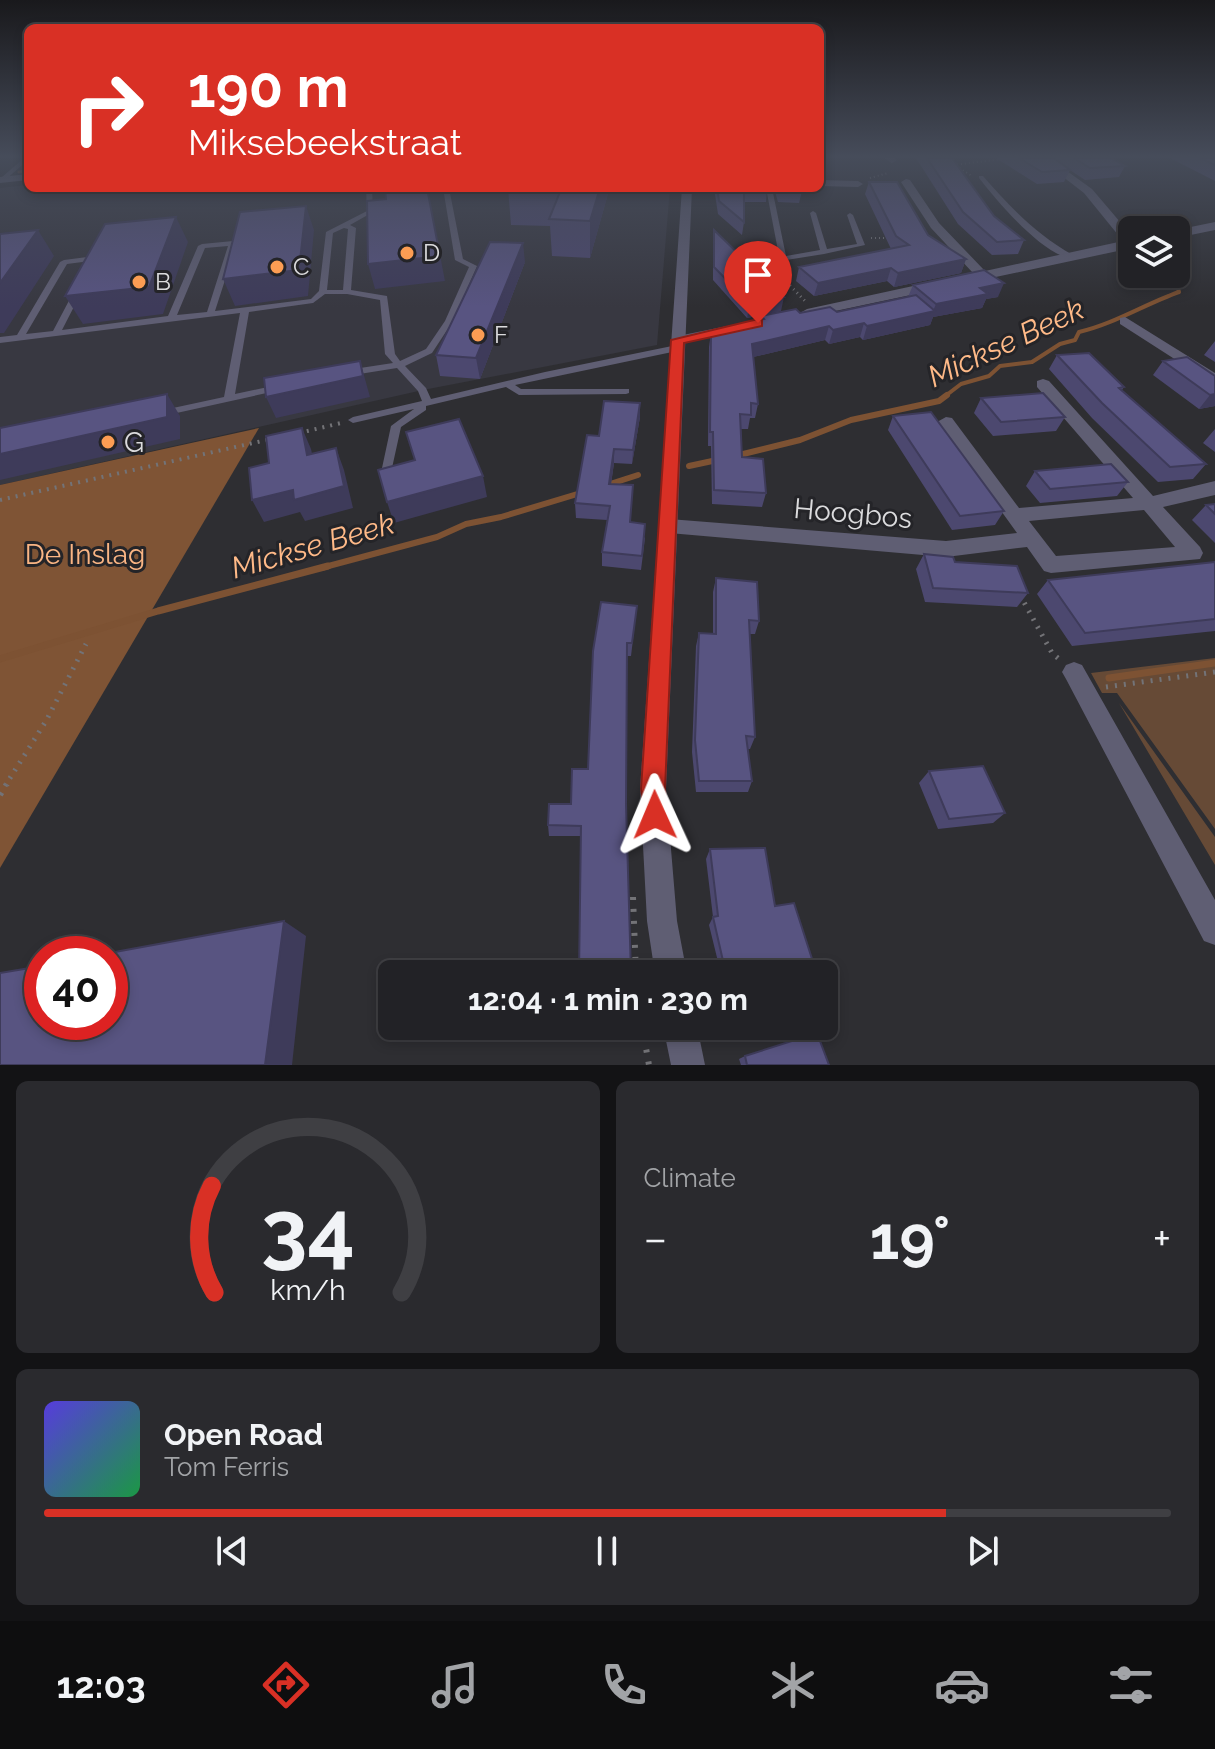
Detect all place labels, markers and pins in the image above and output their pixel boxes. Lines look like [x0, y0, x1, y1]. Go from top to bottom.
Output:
place label: D [423, 238, 440, 267]
pin [724, 241, 792, 323]
marker: D [398, 244, 416, 262]
place label: C [293, 252, 309, 281]
marker: C [268, 258, 286, 276]
place label: B [155, 267, 171, 296]
marker: B [130, 273, 148, 291]
place label: F [494, 320, 508, 349]
marker: F [469, 326, 487, 344]
place label: G [124, 426, 144, 459]
marker: G [99, 433, 117, 451]

